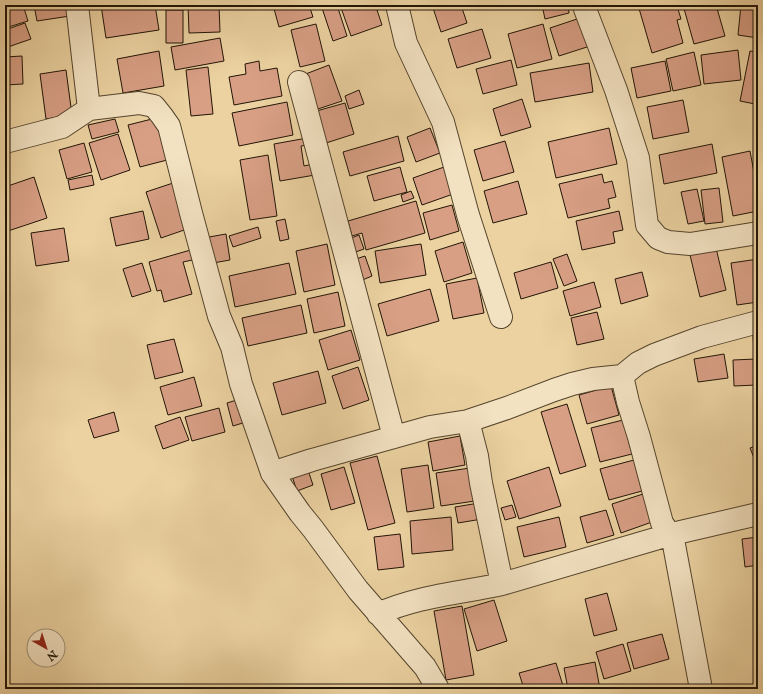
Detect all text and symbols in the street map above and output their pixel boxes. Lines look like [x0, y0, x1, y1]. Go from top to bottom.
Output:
north arrow [26, 628, 66, 668]
text: N [43, 646, 61, 664]

